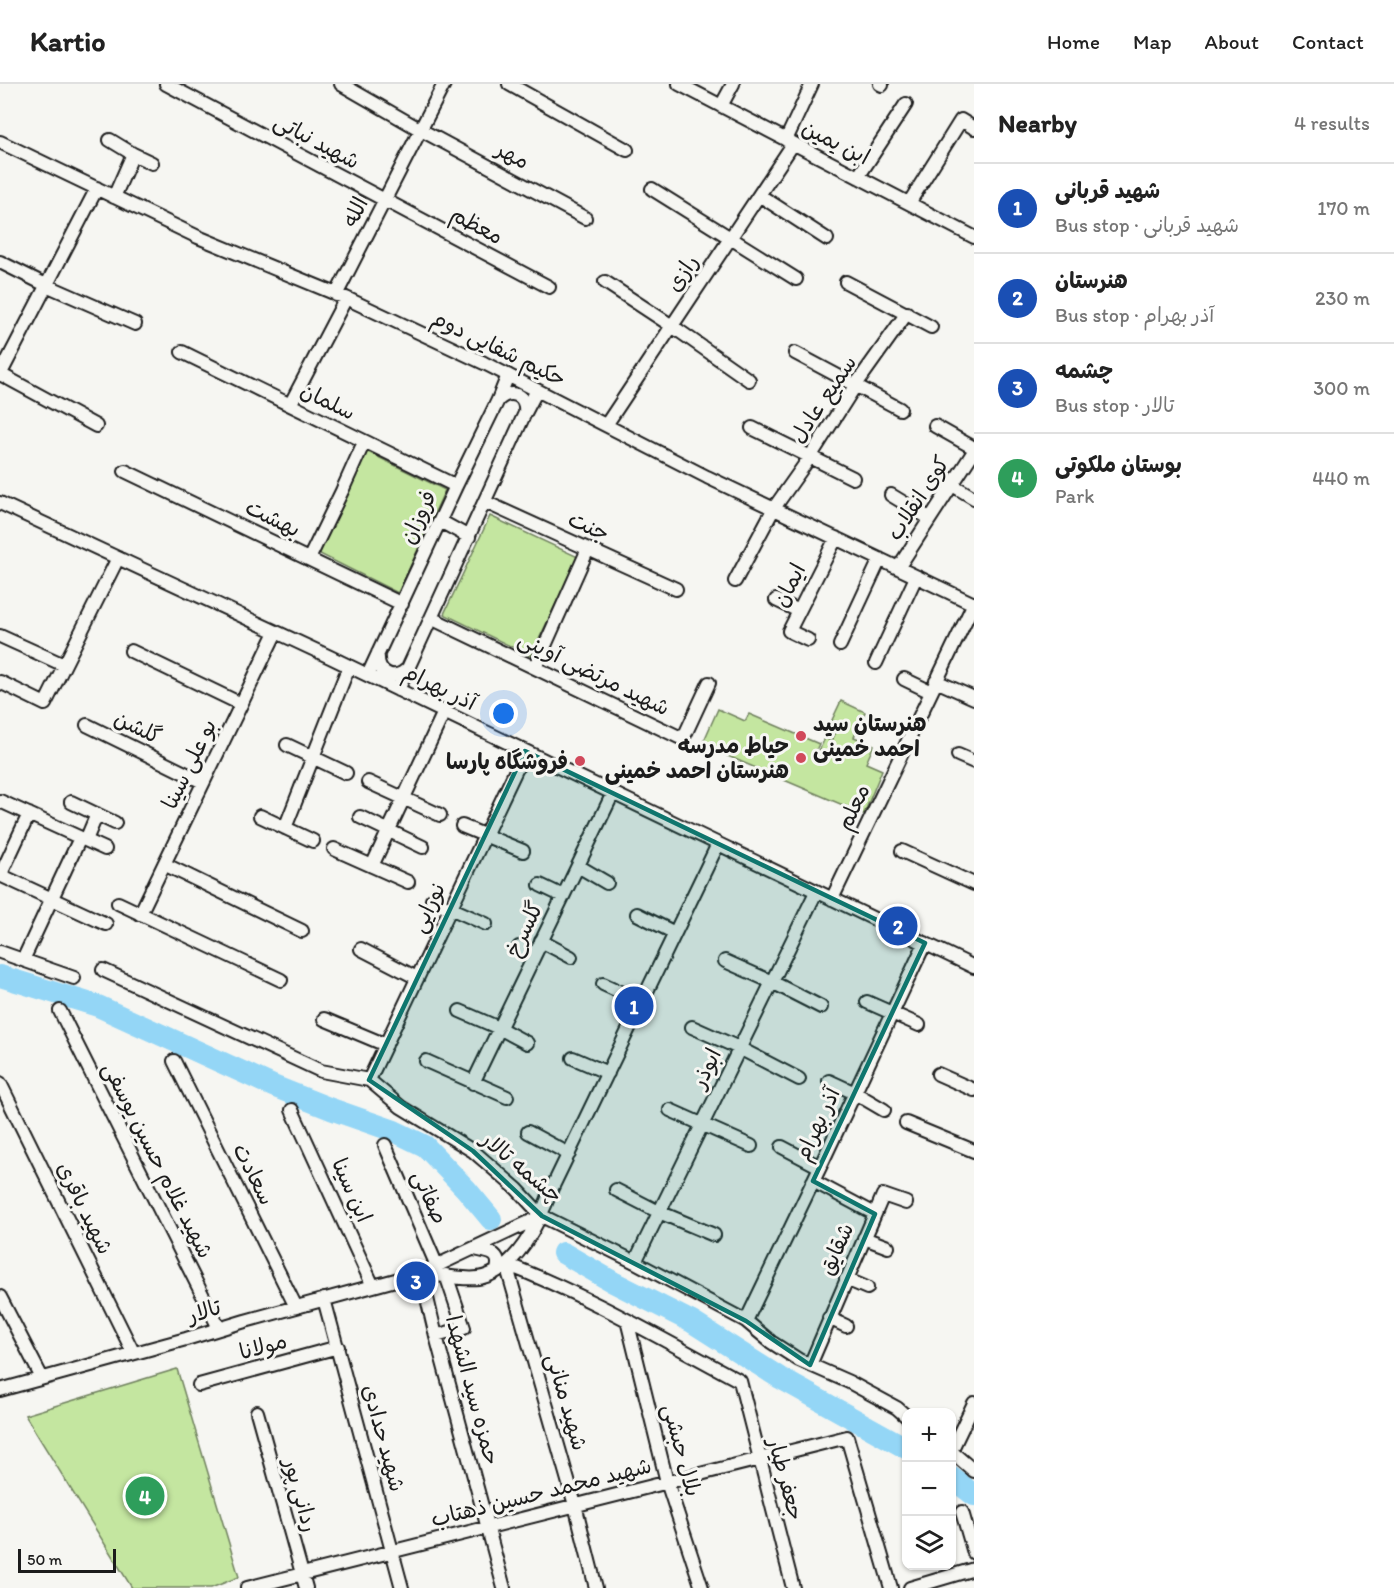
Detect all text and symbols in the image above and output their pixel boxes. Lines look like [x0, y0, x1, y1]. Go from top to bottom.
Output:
text: Kartio [30, 24, 105, 58]
text: Home [1047, 29, 1100, 54]
text: Map [1133, 29, 1172, 54]
text: About [1205, 29, 1259, 54]
text: Contact [1292, 29, 1364, 54]
street label: شهید نباتی [269, 107, 364, 176]
text: Nearby [998, 107, 1077, 139]
text: 4 results [1294, 111, 1370, 135]
street label: ابن یمین [797, 113, 875, 171]
street label: مهر [490, 134, 534, 175]
text: شهید قربانی [1055, 177, 1160, 204]
street label: الله [336, 192, 374, 232]
text: 1 [1013, 196, 1022, 220]
text: 170 m [1317, 196, 1370, 220]
street label: معظم [445, 200, 508, 253]
text: Bus stop · شهید قربانی [1055, 213, 1239, 237]
street label: رازی [660, 249, 704, 297]
text: هنرستان [1055, 267, 1128, 294]
text: 2 [1012, 286, 1023, 310]
text: 230 m [1315, 286, 1370, 310]
text: Bus stop · آذر بهرام [1055, 303, 1214, 327]
street label: حکیم شفایی دوم [426, 304, 571, 396]
street label: سمیع عادل [784, 350, 864, 449]
text: چشمه [1055, 357, 1113, 384]
street label: سلمان [296, 376, 360, 426]
text: 3 [1012, 376, 1023, 400]
text: 300 m [1313, 376, 1370, 400]
text: Bus stop · تالار [1055, 393, 1174, 417]
street label: کوی انقلاب [881, 451, 955, 545]
text: بوستان ملکوتی [1055, 451, 1182, 478]
text: 4 [1011, 466, 1024, 490]
text: 440 m [1312, 466, 1370, 490]
text: Park [1055, 484, 1094, 508]
street label: فروزان [394, 486, 442, 548]
street label: بهشت [241, 493, 305, 543]
street label: جنت [564, 505, 614, 547]
street label: ایمان [767, 559, 811, 611]
street label: شهید مرتضی آوینی [513, 625, 674, 722]
street label: آذر بهرام [397, 658, 482, 721]
your location [489, 699, 518, 728]
street label: گلشن [110, 704, 166, 750]
place label: هنرستان سید احمد خمینی [813, 710, 927, 763]
street label: بو علی سینا [156, 715, 223, 814]
marker: هنرستان سید احمد خمینی [794, 729, 808, 743]
place label: حیاط مدرسه هنرستان احمد خمینی [605, 732, 789, 785]
place label: فروشگاه پارسا [446, 748, 568, 776]
marker: حیاط مدرسه هنرستان احمد خمینی [794, 751, 808, 765]
marker: فروشگاه پارسا [573, 754, 587, 768]
street label: معلم [830, 779, 878, 836]
street label: نورایی [405, 877, 452, 937]
street label: گلسرخ [499, 897, 550, 962]
pin: 2 [878, 904, 918, 948]
pin: 1 [614, 984, 654, 1028]
street label: ابوذر [684, 1044, 727, 1094]
street label: شهید غلام حسین یوسفی [94, 1057, 219, 1264]
street label: آذر بهرام [788, 1082, 850, 1167]
street label: چشمه تالار [474, 1124, 568, 1209]
street label: سعادت [227, 1139, 281, 1209]
street label: ابن سینا [326, 1154, 378, 1226]
street label: شهید باقری [51, 1157, 119, 1259]
street label: صفاتی [405, 1166, 454, 1228]
street label: شقایق [813, 1219, 859, 1279]
pin: 3 [396, 1258, 436, 1304]
street label: تالار [182, 1293, 225, 1329]
street label: حمزه سید الشهدا [440, 1312, 506, 1468]
street label: مولانا [236, 1327, 290, 1366]
street label: شهید منانی [539, 1350, 594, 1454]
street label: شهید حدادی [357, 1382, 411, 1494]
street label: بلال حبشی [656, 1401, 707, 1500]
map controls [902, 1408, 956, 1570]
button: + [902, 1408, 956, 1462]
street label: جعفر طیار [762, 1433, 810, 1523]
street label: شهید محمد حسین ذهتاب [428, 1452, 654, 1532]
street label: ردانی پور [276, 1453, 324, 1535]
button: − [902, 1462, 956, 1516]
pin: 4 [126, 1474, 164, 1518]
button: layers [902, 1516, 956, 1570]
scale bar [18, 1546, 116, 1574]
text: 50 m [27, 1550, 62, 1569]

